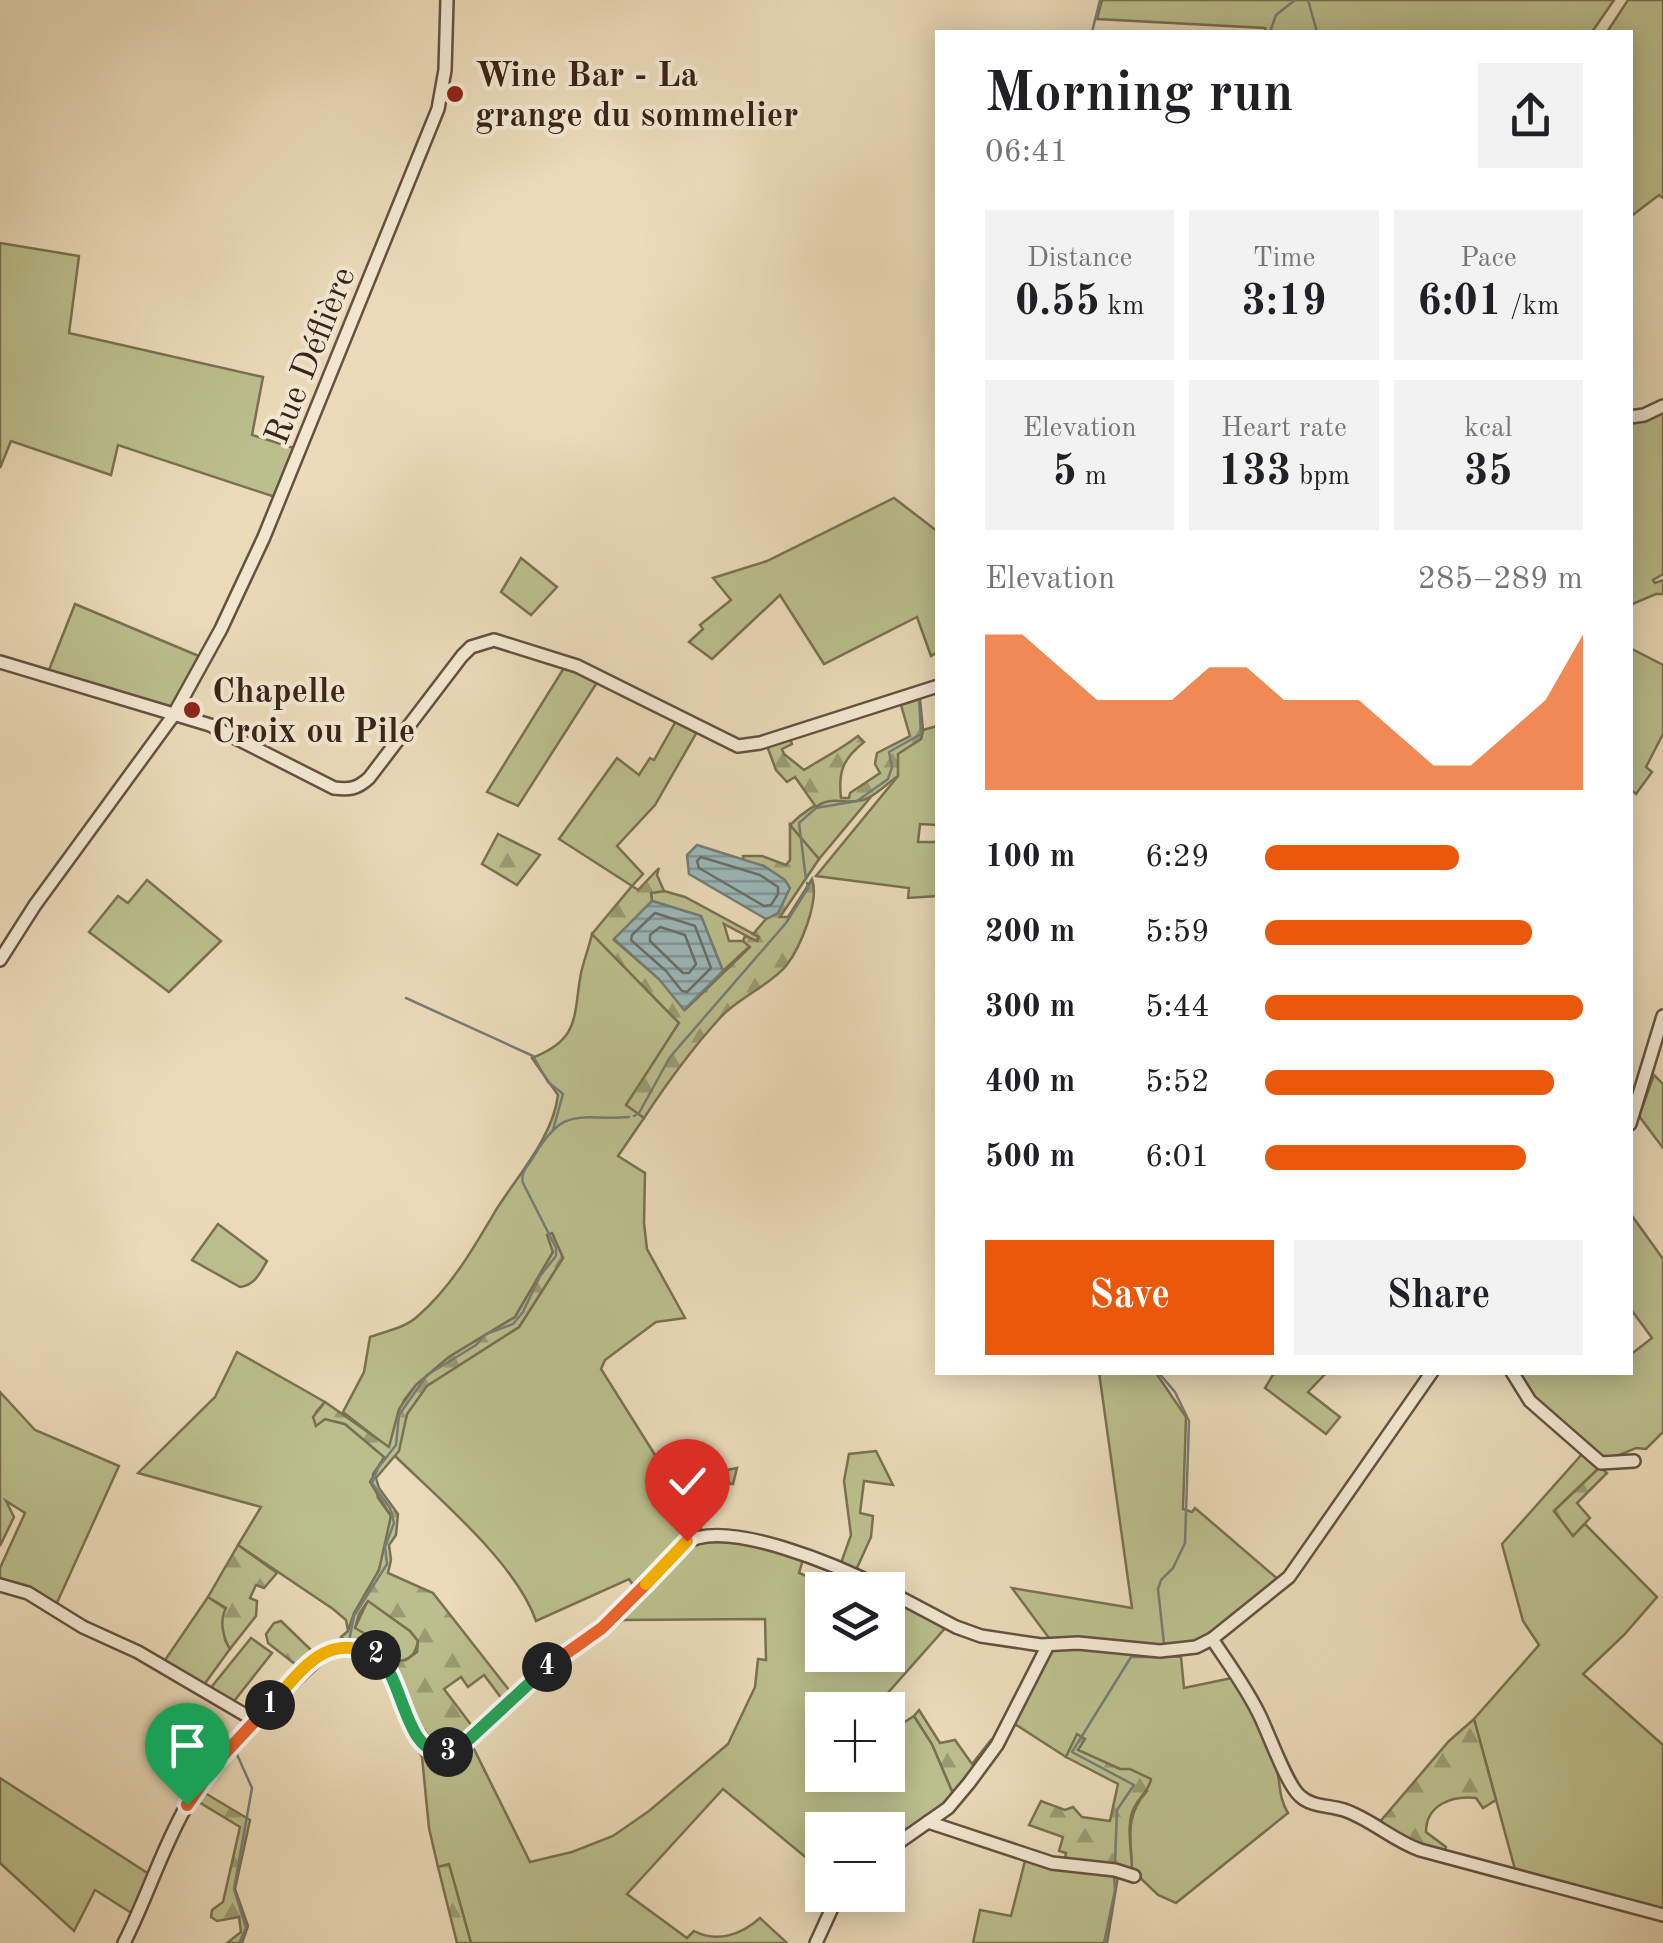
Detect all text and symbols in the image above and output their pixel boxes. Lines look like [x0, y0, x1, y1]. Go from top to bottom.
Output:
place label: Wine Bar - La grange du sommelier [475, 59, 798, 134]
button: share [1478, 63, 1583, 168]
text: Morning run [985, 68, 1294, 123]
marker: Wine Bar - La grange du sommelier [444, 83, 466, 105]
text: 06:41 [985, 137, 1068, 169]
text: Distance [1027, 245, 1132, 273]
text: Time [1253, 245, 1315, 273]
text: Pace [1460, 245, 1517, 273]
street label: Rue Déflière [260, 262, 363, 449]
text: 0.55 [1015, 282, 1100, 324]
text: 3:19 [1242, 282, 1326, 324]
text: 6:01 [1417, 282, 1502, 324]
text: km [1100, 293, 1144, 321]
text: /km [1502, 293, 1559, 321]
text: Elevation [1023, 415, 1137, 443]
text: Heart rate [1221, 415, 1347, 443]
text: kcal [1464, 415, 1512, 443]
text: 5 [1052, 452, 1077, 494]
text: 133 [1218, 452, 1291, 494]
text: 35 [1464, 452, 1513, 494]
text: m [1077, 463, 1107, 491]
text: bpm [1291, 463, 1350, 491]
text: Elevation [985, 564, 1115, 596]
text: 285–289 m [1417, 564, 1583, 596]
place label: Chapelle Croix ou Pile [212, 675, 415, 750]
marker: Chapelle Croix ou Pile [181, 699, 203, 721]
text: 100 m [985, 842, 1075, 874]
text: 6:29 [1145, 842, 1210, 874]
text: 200 m [985, 917, 1075, 949]
text: 5:59 [1145, 917, 1210, 949]
text: 300 m [985, 992, 1075, 1024]
text: 5:44 [1145, 992, 1210, 1024]
text: 400 m [985, 1067, 1075, 1099]
text: 5:52 [1145, 1067, 1210, 1099]
text: 500 m [985, 1142, 1075, 1174]
text: 6:01 [1145, 1142, 1210, 1174]
button: Save [985, 1240, 1274, 1355]
button: Share [1294, 1240, 1583, 1355]
pin [645, 1439, 730, 1542]
icon: check [660, 1454, 715, 1509]
map controls [805, 1572, 905, 1912]
button: layers [805, 1572, 905, 1672]
pin: 2 [351, 1630, 401, 1680]
text: 2 [368, 1641, 384, 1669]
pin: 4 [522, 1642, 572, 1692]
text: 4 [539, 1653, 555, 1681]
pin: 1 [245, 1680, 295, 1730]
text: 1 [262, 1691, 278, 1719]
button: + [805, 1692, 905, 1792]
pin [145, 1703, 230, 1806]
icon: arrive [160, 1718, 215, 1773]
pin: 3 [423, 1727, 473, 1777]
text: 3 [440, 1738, 456, 1766]
button: − [805, 1812, 905, 1912]

